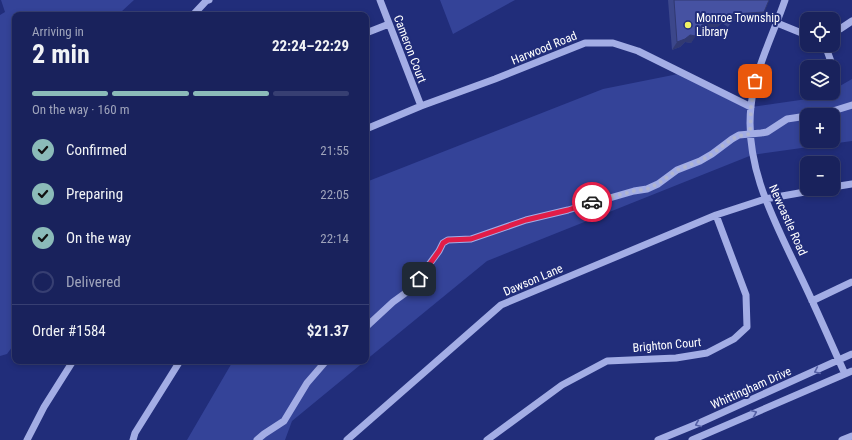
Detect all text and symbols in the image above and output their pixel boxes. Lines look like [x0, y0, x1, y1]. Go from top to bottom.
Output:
place label: Monroe Township Library [696, 11, 780, 39]
map controls [800, 12, 840, 196]
button: locate [800, 12, 840, 52]
street label: Cameron Court [391, 13, 430, 85]
marker: Monroe Township Library [683, 20, 693, 30]
text: Arriving in [32, 24, 84, 39]
street label: Harwood Road [509, 28, 579, 68]
text: 22:24–22:29 [272, 37, 349, 55]
text: 2 min [32, 39, 90, 69]
button: layers [800, 60, 840, 100]
pin [738, 64, 772, 98]
icon: bag [744, 70, 766, 92]
text: On the way · 160 m [32, 102, 129, 117]
button: + [800, 108, 840, 148]
icon: check [32, 139, 54, 161]
text: Confirmed [66, 141, 127, 159]
text: 21:55 [320, 143, 349, 158]
button: − [800, 156, 840, 196]
courier [572, 182, 612, 222]
street label: Newcastle Road [766, 182, 810, 258]
icon: check [32, 183, 54, 205]
text: Preparing [66, 185, 123, 203]
text: 22:05 [320, 187, 349, 202]
icon: car [581, 191, 603, 213]
icon: check [32, 227, 54, 249]
text: On the way [66, 229, 131, 247]
text: 22:14 [320, 231, 349, 246]
street label: Dawson Lane [501, 261, 565, 299]
pin [402, 262, 436, 296]
icon: home [408, 268, 430, 290]
text: Delivered [66, 273, 121, 291]
text: Order #1584 [32, 322, 106, 340]
text: $21.37 [307, 322, 349, 340]
street label: Brighton Court [632, 335, 702, 355]
street label: Whittingham Drive [709, 364, 794, 412]
one-way arrow [813, 366, 820, 374]
one-way arrow [750, 410, 757, 418]
one-way arrow [694, 419, 701, 427]

